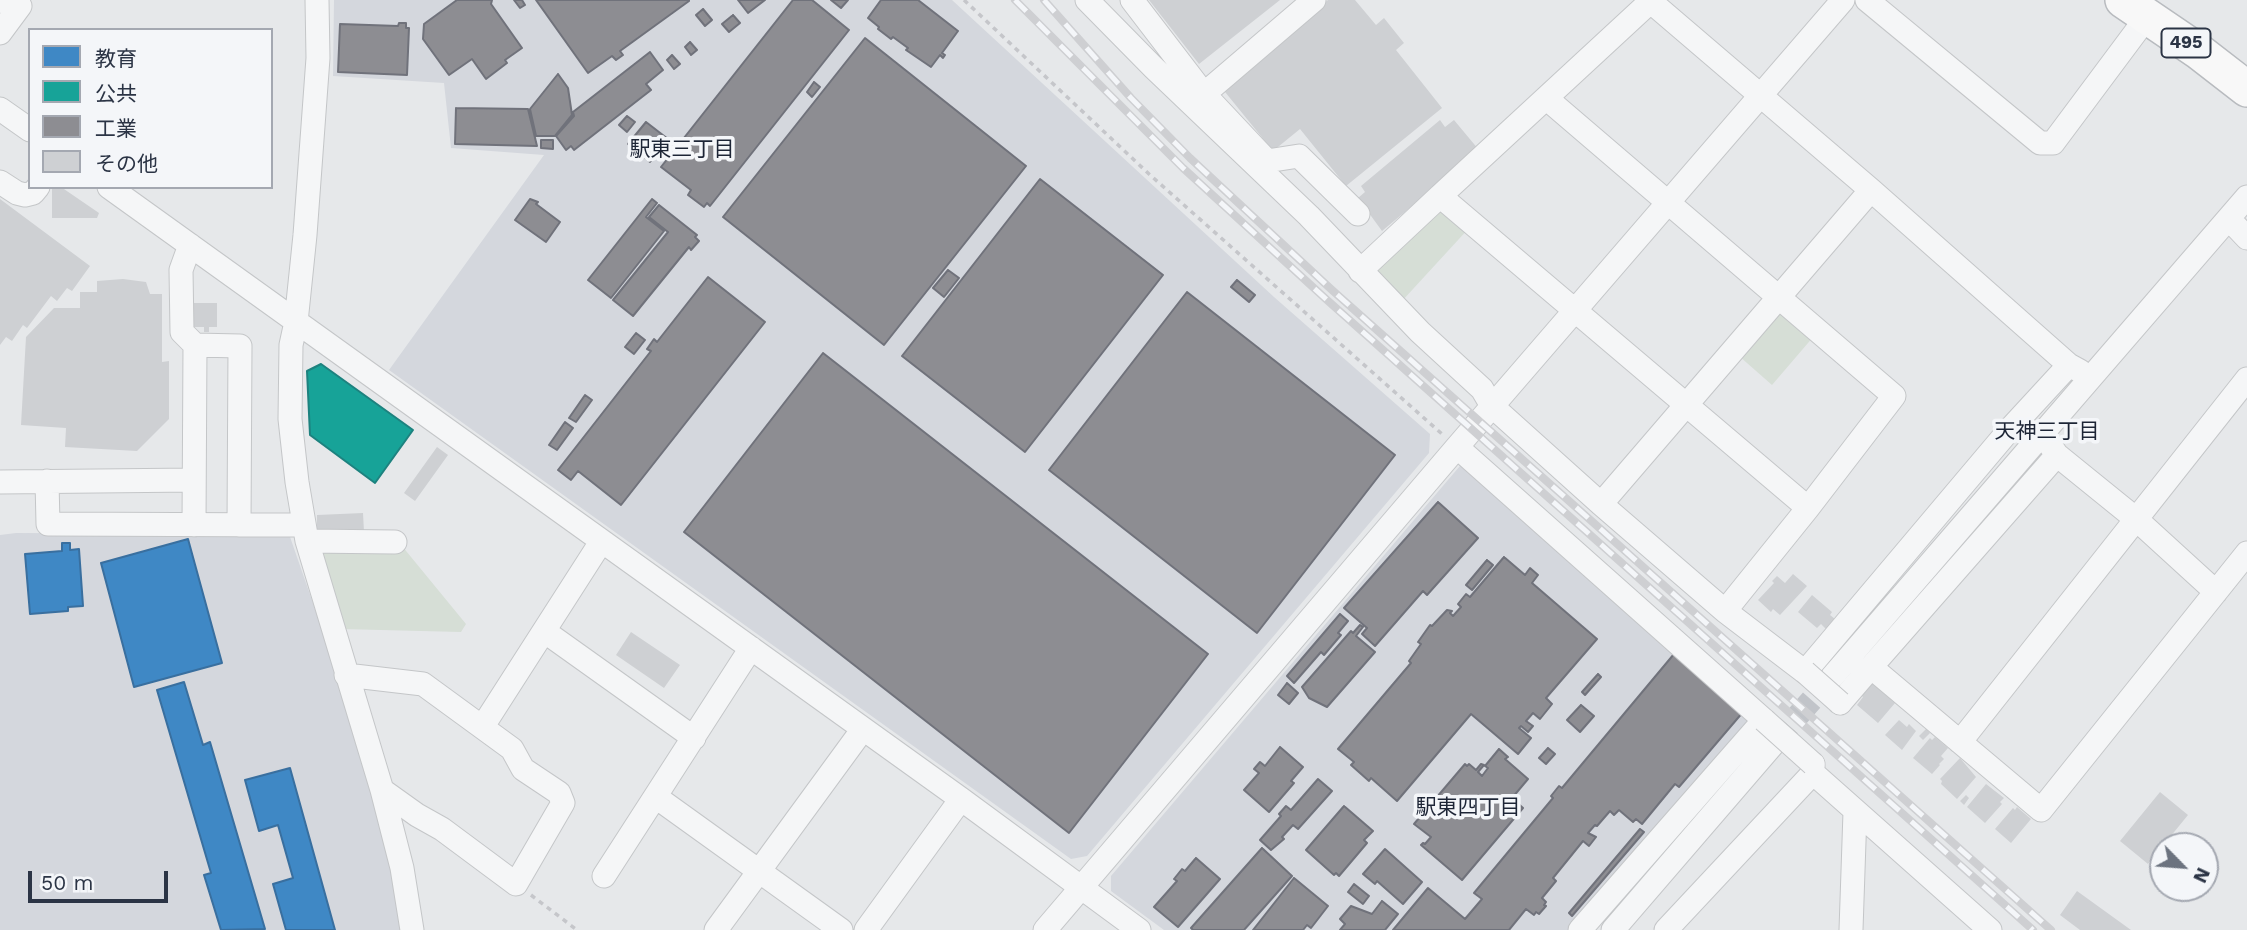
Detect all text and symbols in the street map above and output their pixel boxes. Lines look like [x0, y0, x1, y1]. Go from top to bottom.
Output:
legend [28, 28, 273, 189]
road number: 495 [2162, 28, 2210, 58]
text: 教育 [95, 46, 137, 71]
text: 公共 [95, 81, 137, 106]
text: 工業 [95, 116, 137, 141]
district label: 駅東三丁目 [630, 137, 734, 163]
text: その他 [95, 151, 158, 176]
district label: 天神三丁目 [1995, 419, 2099, 445]
district label: 駅東四丁目 [1416, 795, 1520, 821]
north arrow [2149, 832, 2219, 902]
scale bar [32, 856, 172, 900]
text: N [2188, 864, 2215, 886]
text: 50 m [41, 870, 93, 895]

